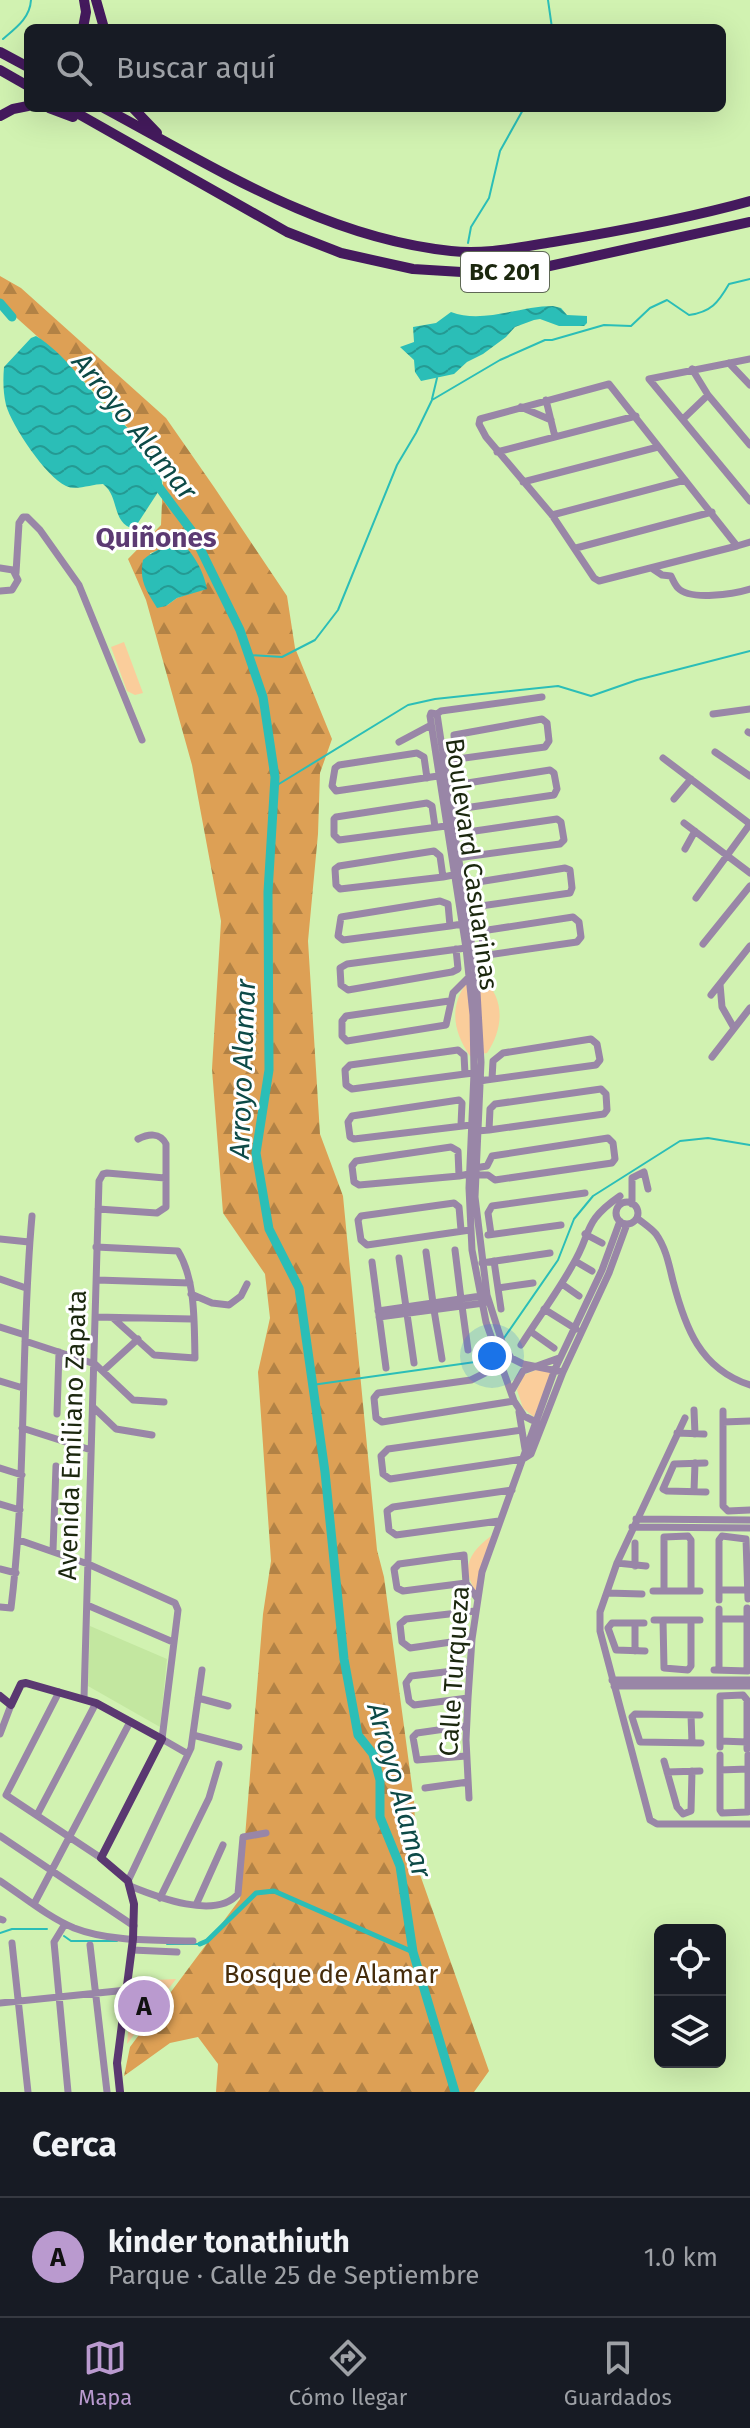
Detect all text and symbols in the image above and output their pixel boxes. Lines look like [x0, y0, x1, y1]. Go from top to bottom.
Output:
search box [24, 24, 726, 112]
icon: search [52, 46, 96, 90]
text: Buscar aquí [116, 50, 276, 86]
road number: BC 201 [461, 252, 549, 292]
water label: Arroyo Alamar [65, 345, 205, 507]
district label: Quiñones [96, 521, 216, 554]
street label: Boulevard Casuarinas [438, 736, 505, 992]
water label: Arroyo Alamar [223, 977, 262, 1160]
street label: Avenida Emiliano Zapata [52, 1289, 93, 1581]
your location [472, 1336, 512, 1376]
street label: Calle Turqueza [433, 1585, 476, 1757]
water label: Arroyo Alamar [360, 1698, 439, 1882]
map controls [654, 1924, 726, 2068]
button: locate [654, 1924, 726, 1996]
park label: Bosque de Alamar [224, 1959, 438, 1990]
pin: A [118, 1976, 170, 2036]
button: layers [654, 1996, 726, 2068]
text: Cerca [32, 2124, 117, 2165]
text: kinder tonathiuth [108, 2224, 350, 2260]
text: A [50, 2242, 66, 2273]
text: 1.0 km [644, 2242, 718, 2273]
text: Parque · Calle 25 de Septiembre [108, 2260, 480, 2291]
tab: Mapa [78, 2336, 132, 2411]
tab: Cómo llegar [289, 2336, 407, 2411]
tab: Guardados [564, 2336, 672, 2411]

